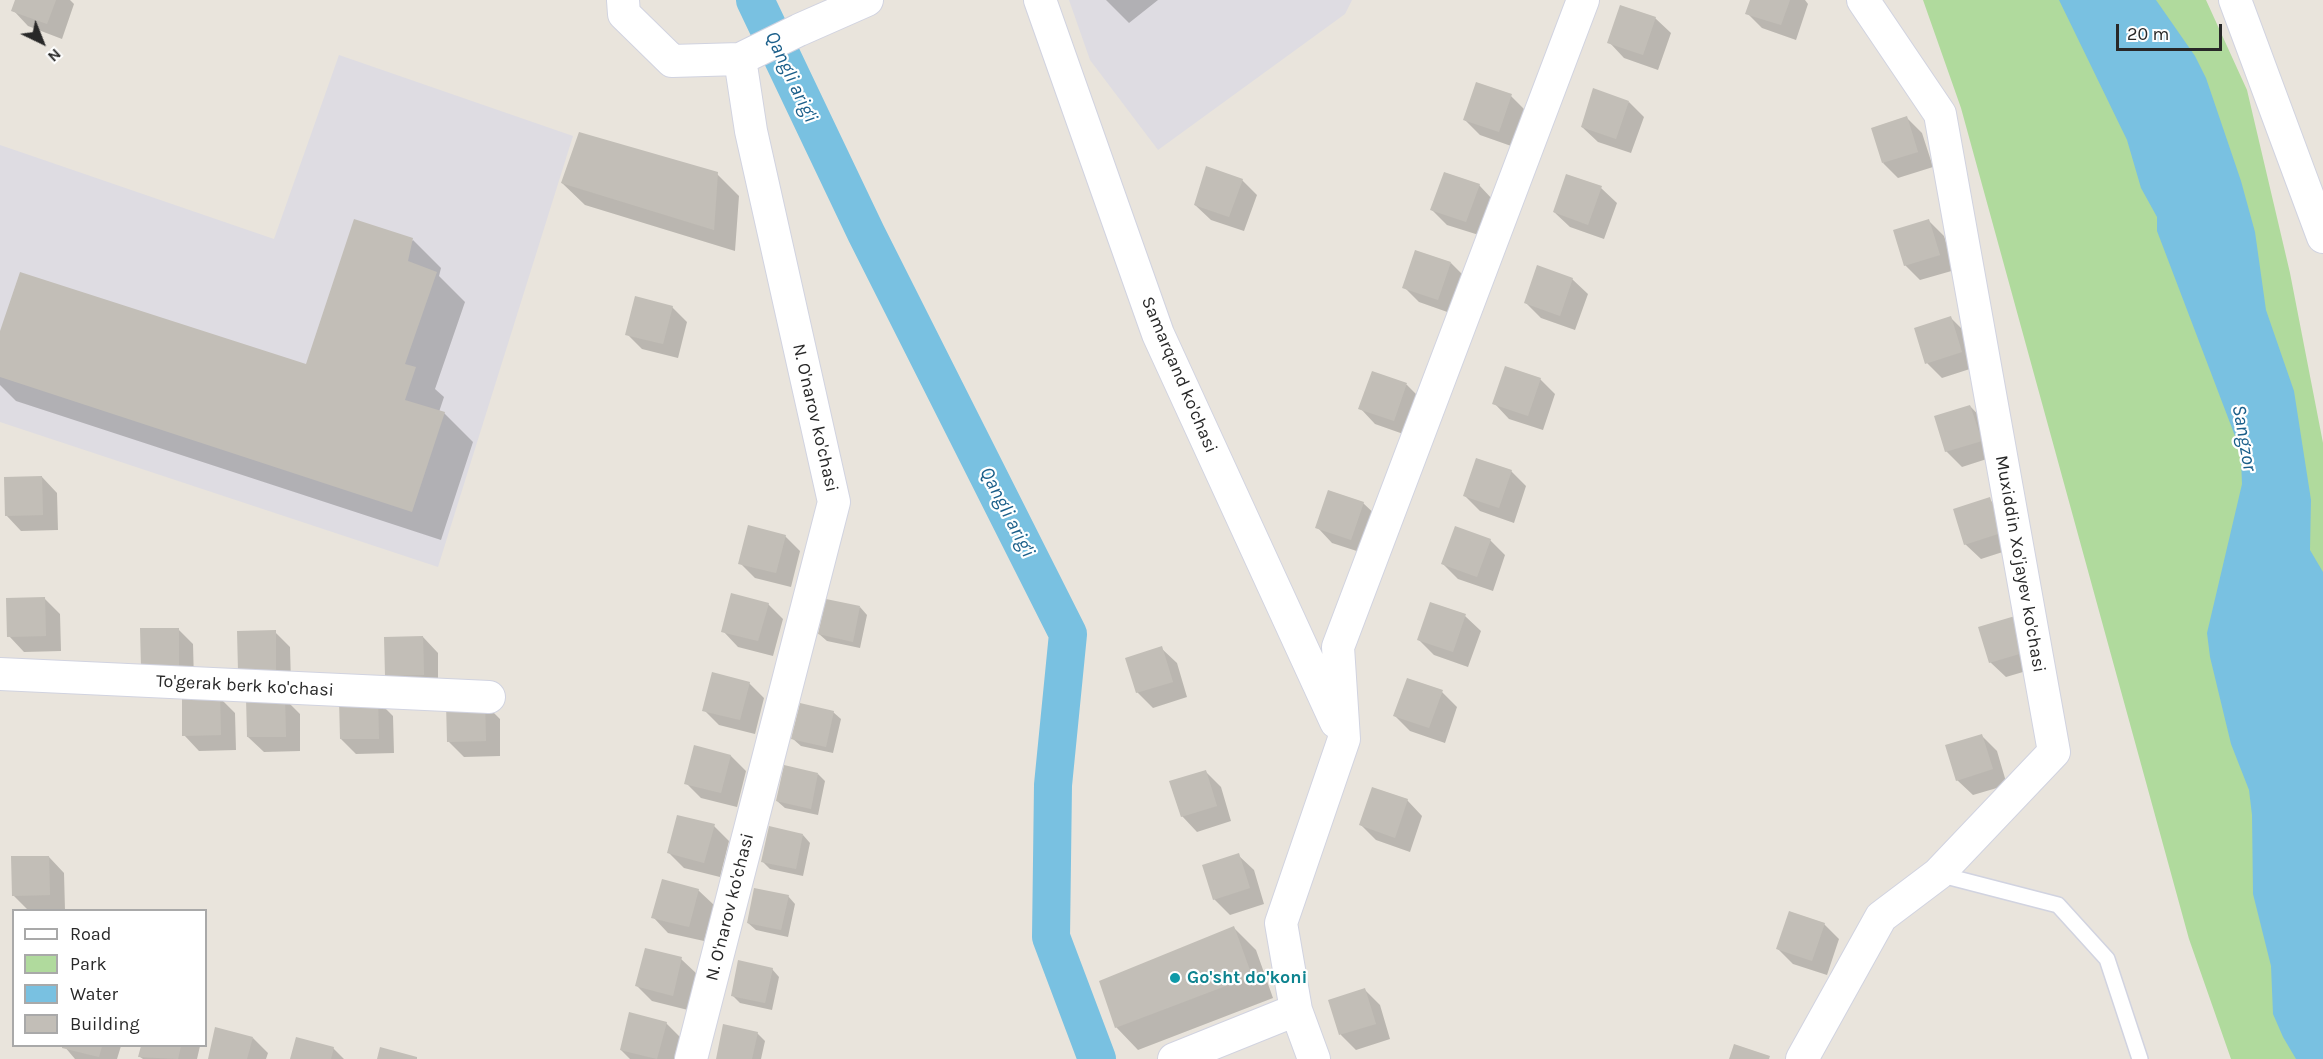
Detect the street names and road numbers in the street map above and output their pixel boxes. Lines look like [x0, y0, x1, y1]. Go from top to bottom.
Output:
street label: Samarqand ko'chasi [1136, 294, 1222, 456]
street label: N. O'narov ko'chasi [787, 342, 843, 494]
street label: Muxiddin Xo'jayev ko'chasi [1990, 454, 2050, 674]
street label: To'gerak berk ko'chasi [155, 671, 335, 701]
street label: N. O'narov ko'chasi [701, 831, 759, 983]

